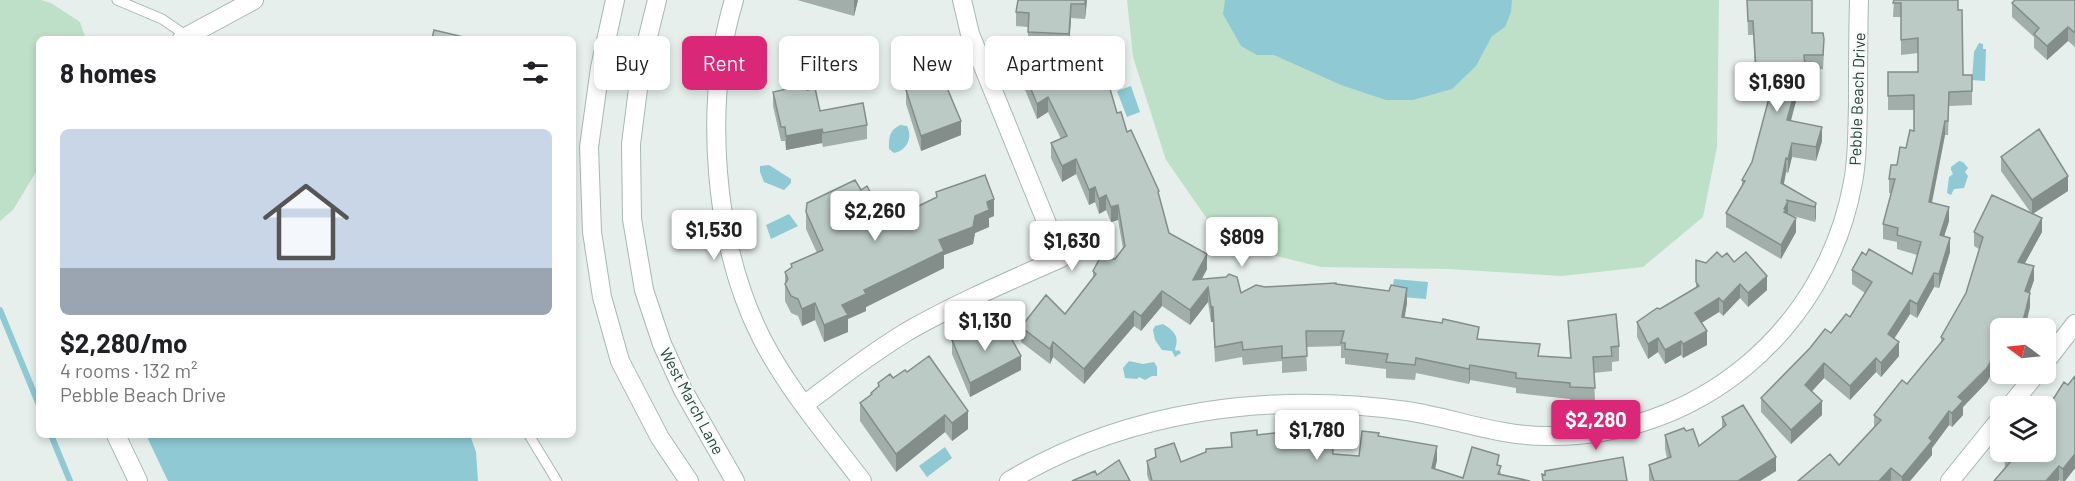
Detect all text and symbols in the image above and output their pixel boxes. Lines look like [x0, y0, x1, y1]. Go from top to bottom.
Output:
street label: Pebble Beach Drive [1845, 32, 1868, 166]
chip: Buy [594, 36, 670, 90]
chip: Rent [682, 36, 767, 90]
chip: Filters [779, 36, 879, 90]
chip: New [891, 36, 973, 90]
chip: Apartment [985, 36, 1125, 90]
icon: filters [519, 56, 552, 89]
text: 8 homes [60, 57, 157, 88]
pin: $1,690 [1728, 62, 1826, 113]
text: $1,690 [1749, 69, 1805, 93]
icon: home [252, 168, 360, 276]
pin: $2,260 [826, 191, 924, 242]
text: $2,260 [844, 198, 906, 222]
pin: $1,530 [665, 210, 763, 261]
text: $1,530 [686, 217, 742, 241]
pin: $809 [1206, 217, 1278, 268]
pin: $1,630 [1023, 221, 1121, 272]
text: $809 [1220, 224, 1264, 248]
text: $1,630 [1044, 228, 1100, 252]
pin: $1,130 [936, 301, 1034, 352]
text: $1,130 [958, 308, 1012, 332]
north arrow [1990, 318, 2056, 384]
map controls [1990, 318, 2056, 462]
text: $2,280/mo [60, 327, 187, 358]
street label: West March Lane [656, 344, 729, 457]
text: 4 rooms · 132 m² [60, 358, 197, 382]
text: Pebble Beach Drive [60, 382, 226, 406]
button: layers [1990, 396, 2056, 462]
pin: $2,280 [1547, 400, 1645, 451]
text: $2,280 [1565, 407, 1627, 431]
pin: $1,780 [1268, 410, 1366, 461]
text: $1,780 [1289, 417, 1345, 441]

